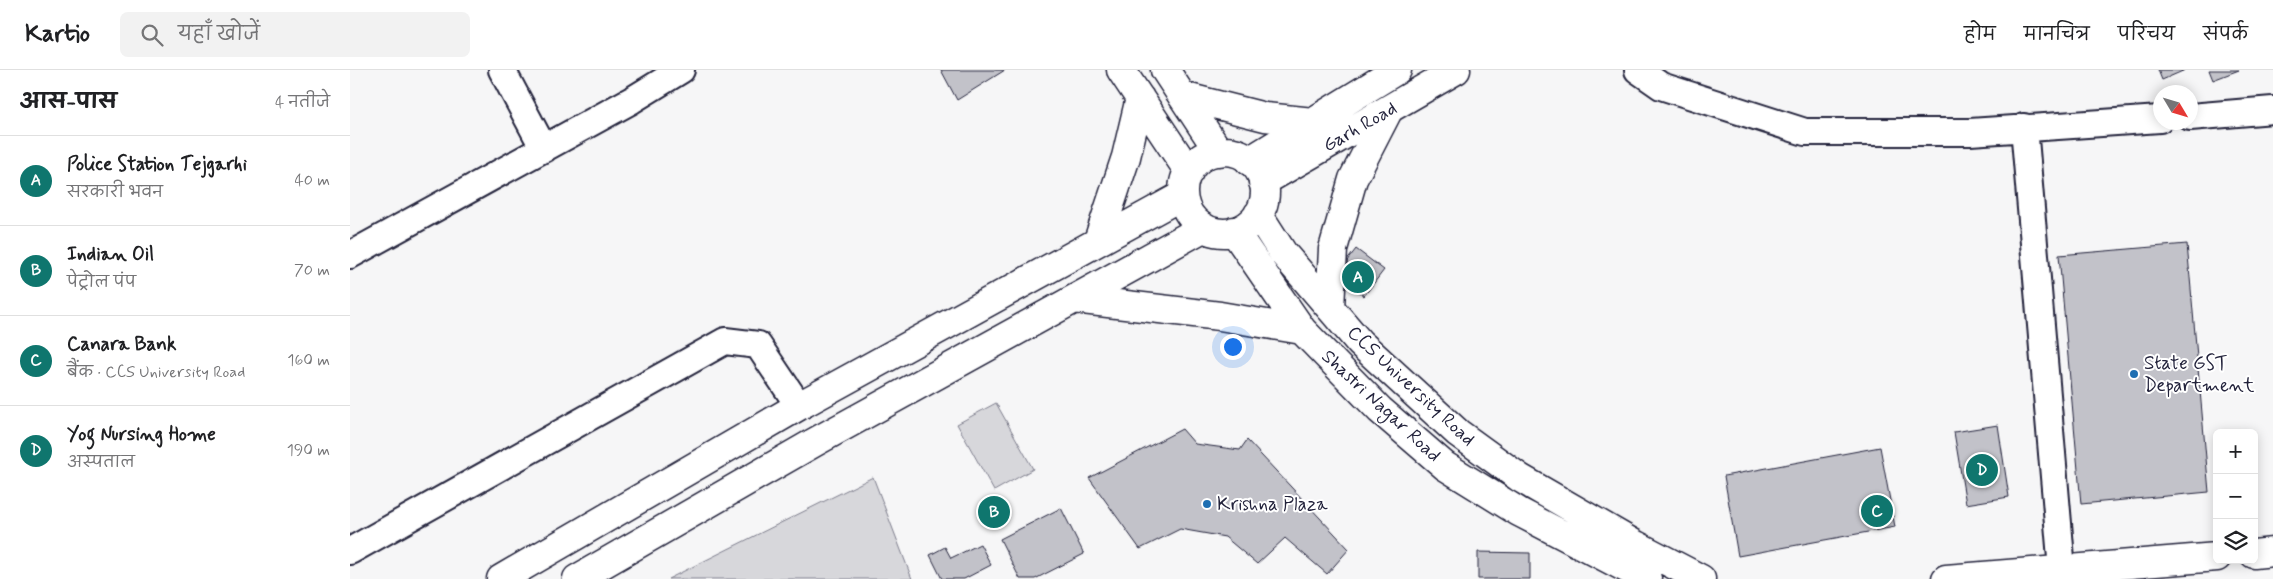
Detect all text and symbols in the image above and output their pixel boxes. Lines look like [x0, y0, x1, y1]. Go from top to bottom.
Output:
search box [120, 12, 470, 57]
text: Kartio [25, 19, 90, 50]
icon: search [138, 21, 166, 49]
text: यहाँ खोजें [178, 22, 260, 47]
text: होम [1964, 23, 1996, 47]
text: मानचित्र [2024, 23, 2090, 47]
text: परिचय [2118, 23, 2175, 47]
text: संपर्क [2203, 23, 2248, 47]
north arrow [2153, 85, 2198, 130]
text: आस-पास [20, 88, 117, 116]
text: 4 नतीजे [275, 92, 330, 113]
street label: Garh Road [1319, 96, 1401, 158]
text: Police Station Tejgarhi [67, 152, 247, 177]
text: A [31, 170, 41, 191]
text: 40 m [294, 170, 330, 191]
text: सरकारी भवन [67, 182, 163, 203]
text: Indian Oil [67, 242, 154, 267]
pin: A [1342, 258, 1374, 296]
text: B [31, 260, 41, 281]
text: 70 m [294, 260, 330, 281]
text: पेट्रोल पंप [67, 272, 136, 293]
street label: CCS University Road [1342, 320, 1480, 452]
text: Canara Bank [67, 332, 176, 357]
your location [1220, 334, 1246, 360]
street label: Shastri Nagar Road [1315, 344, 1446, 469]
text: C [30, 350, 42, 371]
text: 160 m [287, 350, 330, 371]
place label: State GST Department [2144, 351, 2254, 398]
text: बैंक · CCS University Road [67, 362, 245, 383]
marker: State GST Department [2128, 368, 2140, 380]
text: Yog Nursing Home [67, 422, 216, 447]
map controls [2213, 429, 2258, 564]
button: + [2213, 429, 2258, 474]
text: D [30, 440, 42, 461]
text: 190 m [287, 440, 330, 461]
pin: D [1966, 451, 1998, 489]
text: अस्पताल [67, 452, 135, 473]
button: − [2213, 474, 2258, 519]
place label: Krishna Plaza [1217, 492, 1328, 517]
pin: C [1861, 492, 1893, 530]
pin: B [978, 493, 1010, 531]
marker: Krishna Plaza [1201, 498, 1213, 510]
button: layers [2213, 519, 2258, 564]

